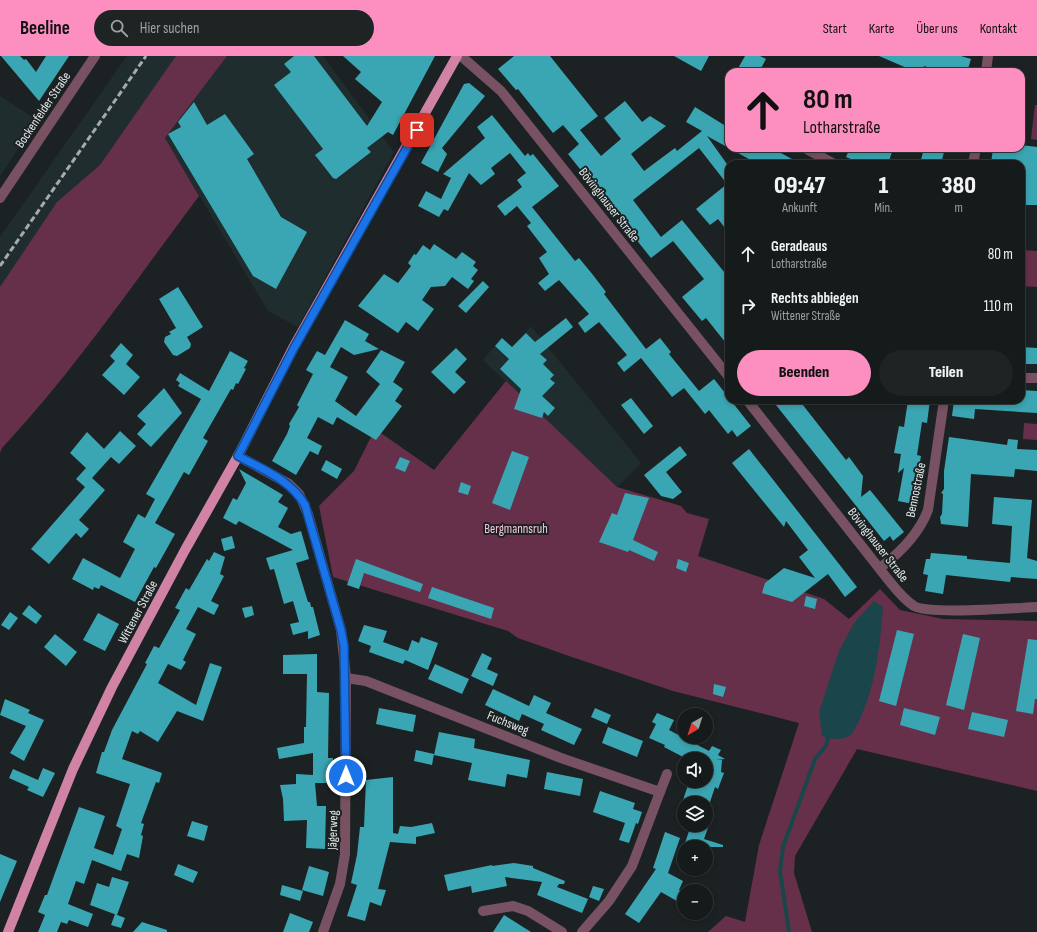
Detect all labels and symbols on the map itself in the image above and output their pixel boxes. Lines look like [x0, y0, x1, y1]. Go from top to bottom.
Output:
street label: Bockenfelder Straße [12, 69, 74, 151]
pin [400, 113, 434, 147]
street label: Bövinghauser Straße [575, 165, 643, 245]
street label: Bennostraße [902, 461, 930, 519]
street label: Bövinghauser Straße [844, 505, 912, 585]
park label: Bergmannsruh [484, 521, 548, 537]
street label: Wittener Straße [115, 578, 161, 646]
street label: Fuchsweg [485, 707, 531, 739]
north arrow [677, 708, 713, 744]
position arrow [325, 755, 367, 797]
street label: Jägerweg [324, 810, 342, 851]

